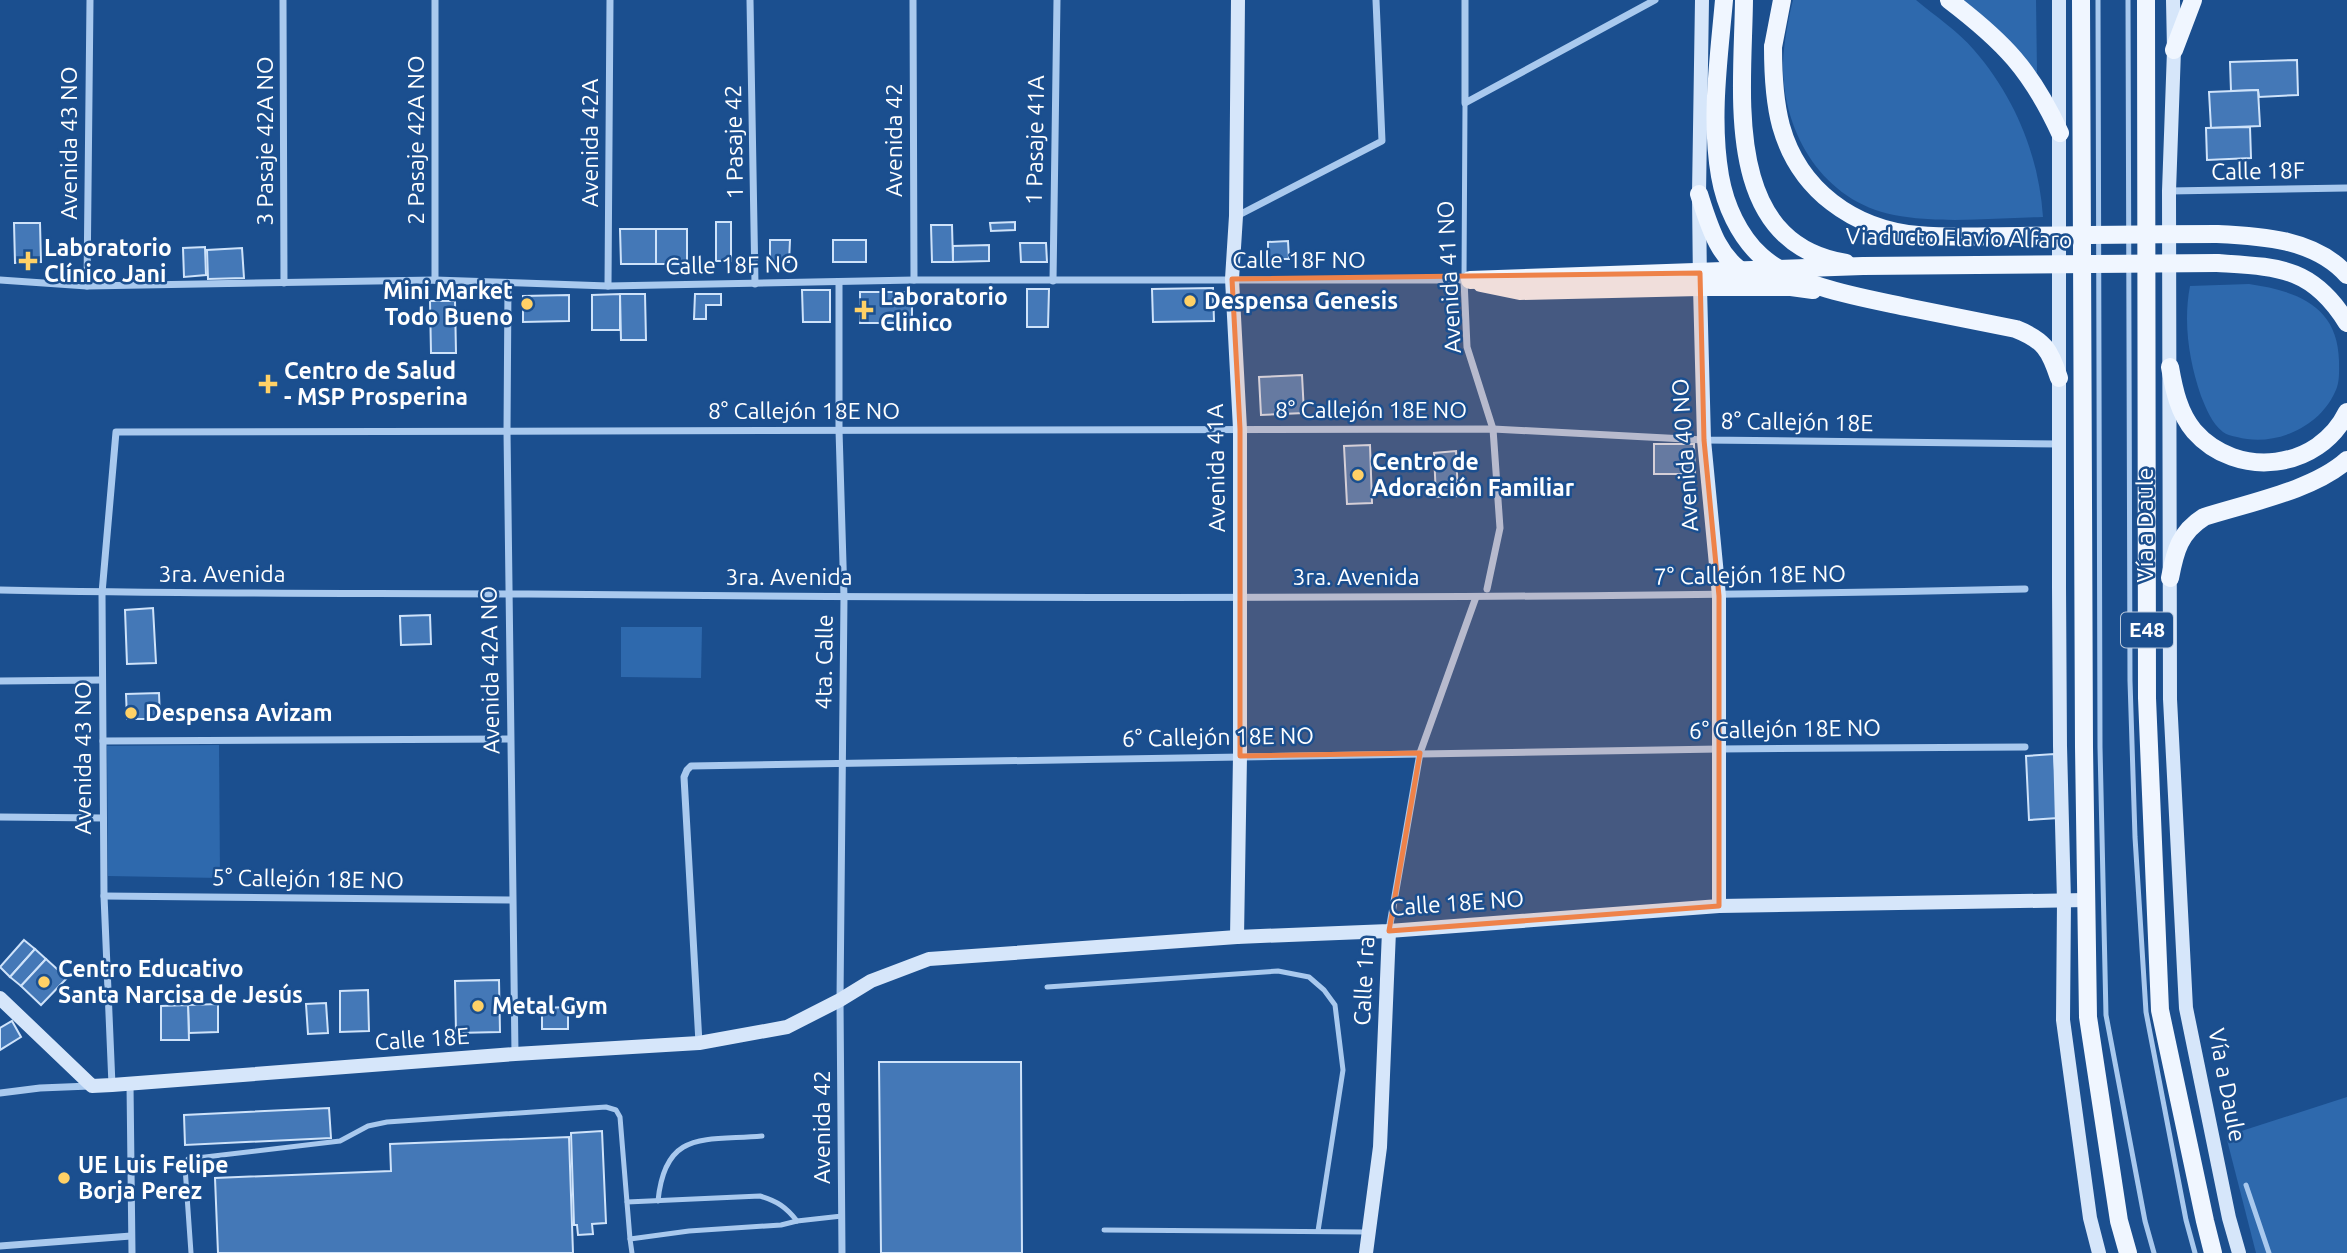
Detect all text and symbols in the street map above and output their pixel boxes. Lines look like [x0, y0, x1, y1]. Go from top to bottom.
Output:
street label: 2 Pasaje 42A NO [403, 55, 428, 225]
street label: 3 Pasaje 42A NO [252, 56, 277, 226]
street label: Avenida 43 NO [56, 66, 81, 220]
street label: 1 Pasaje 41A [1021, 75, 1048, 205]
street label: Avenida 42A [577, 79, 602, 207]
street label: Avenida 42 [881, 83, 906, 197]
street label: 1 Pasaje 42 [720, 84, 747, 200]
street label: Calle 18F [2211, 157, 2305, 184]
street label: Avenida 41 NO [1432, 200, 1465, 354]
street label: Viaducto Flavio Alfaro [1845, 223, 2073, 252]
place label: Laboratorio Clínico Jani [44, 235, 172, 286]
street label: Calle 18F NO [1232, 247, 1366, 272]
marker: Laboratorio Clínico Jani [18, 251, 38, 271]
street label: Calle 18F NO [665, 251, 799, 278]
place label: Mini Market Todo Bueno [383, 278, 513, 329]
place label: Laboratorio Clinico [880, 284, 1008, 335]
place label: Despensa Genesis [1204, 288, 1398, 313]
marker: Despensa Genesis [1182, 293, 1198, 309]
marker: Mini Market Todo Bueno [519, 296, 535, 312]
marker: Laboratorio Clinico [854, 300, 874, 320]
place label: Centro de Salud - MSP Prosperina [284, 358, 468, 409]
marker: Centro de Salud - MSP Prosperina [258, 374, 278, 394]
street label: Avenida 40 NO [1667, 378, 1702, 532]
street label: 8° Callejón 18E NO [1275, 397, 1467, 422]
street label: 8° Callejón 18E NO [708, 398, 900, 423]
street label: Avenida 41A [1202, 403, 1229, 533]
street label: 8° Callejón 18E [1720, 408, 1874, 435]
place label: Centro de Adoración Familiar [1372, 449, 1575, 500]
marker: Centro de Adoración Familiar [1350, 467, 1366, 483]
street label: Vía a Daule [2132, 467, 2157, 583]
street label: 7° Callejón 18E NO [1654, 560, 1846, 589]
street label: 3ra. Avenida [159, 561, 285, 586]
street label: 3ra. Avenida [726, 564, 852, 589]
street label: 3ra. Avenida [1293, 564, 1419, 589]
street label: Avenida 42A NO [476, 586, 503, 754]
road number: E48 [2121, 612, 2173, 648]
street label: 4ta. Calle [810, 614, 837, 710]
street label: Avenida 43 NO [70, 681, 95, 835]
place label: Despensa Avizam [145, 700, 333, 725]
marker: Despensa Avizam [123, 705, 139, 721]
street label: 6° Callejón 18E NO [1689, 714, 1881, 743]
street label: 6° Callejón 18E NO [1122, 722, 1314, 751]
street label: 5° Callejón 18E NO [212, 864, 404, 893]
street label: Calle 18E NO [1389, 885, 1525, 920]
street label: Calle 1ra [1349, 936, 1378, 1026]
place label: Centro Educativo Santa Narcisa de Jesús [58, 956, 303, 1007]
marker: Centro Educativo Santa Narcisa de Jesús [36, 974, 52, 990]
place label: Metal Gym [492, 993, 608, 1018]
marker: Metal Gym [470, 998, 486, 1014]
street label: Calle 18E [374, 1023, 470, 1054]
street label: Vía a Daule [2204, 1026, 2251, 1144]
street label: Avenida 42 [809, 1070, 834, 1184]
place label: UE Luis Felipe Borja Perez [78, 1152, 228, 1203]
marker: UE Luis Felipe Borja Perez [56, 1170, 72, 1186]

